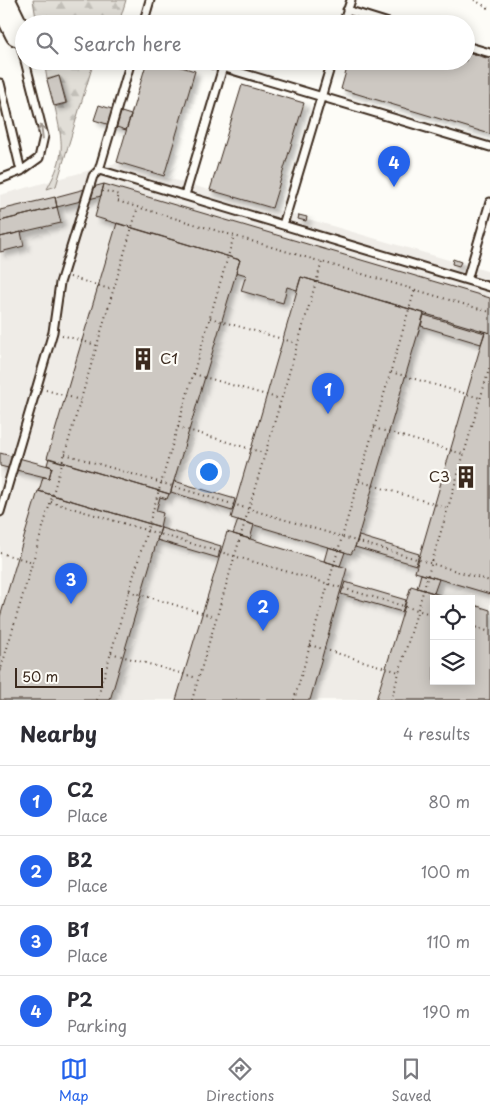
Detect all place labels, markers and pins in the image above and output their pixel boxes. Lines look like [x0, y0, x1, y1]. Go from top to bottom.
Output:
pin: 4 [378, 146, 410, 187]
building icon: C1 [130, 346, 156, 372]
place label: C1 [160, 346, 178, 369]
pin: 1 [312, 373, 344, 414]
place label: C3 [429, 464, 450, 487]
building icon: C3 [453, 464, 479, 490]
pin: 3 [55, 563, 87, 604]
pin: 2 [247, 590, 279, 631]

